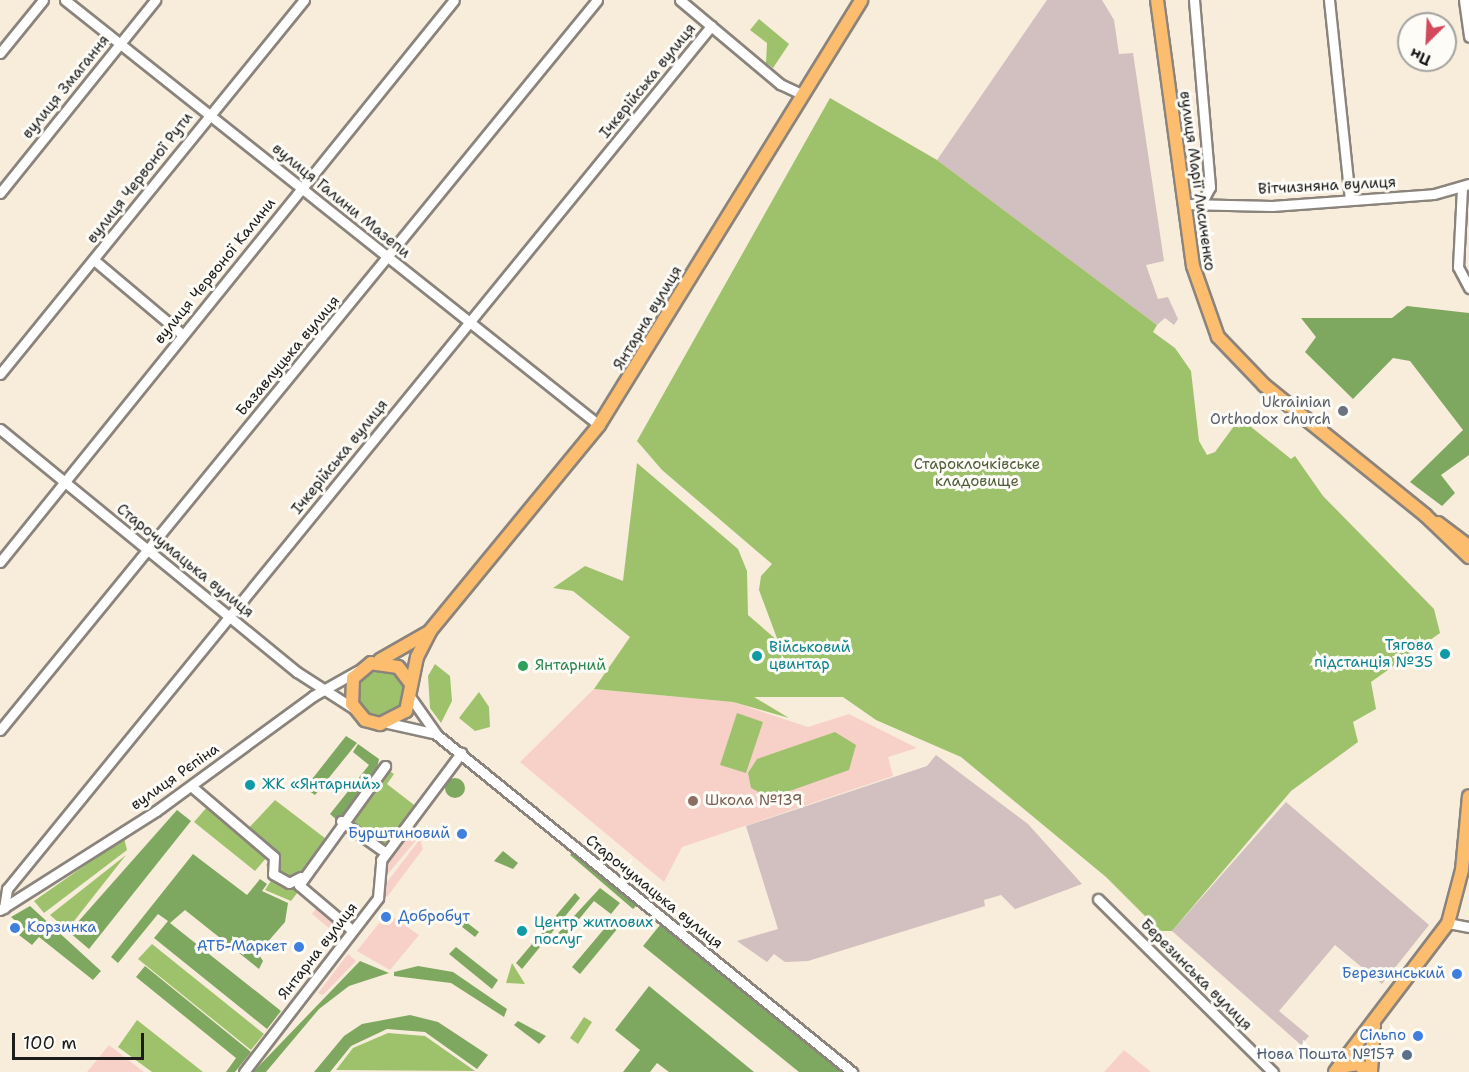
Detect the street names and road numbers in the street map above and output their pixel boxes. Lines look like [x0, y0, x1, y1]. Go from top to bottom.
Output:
street label: Ічкерійська вулиця [596, 20, 700, 142]
street label: вулиця Змагання [19, 32, 113, 142]
street label: вулиця Марії Лисиченко [1175, 90, 1219, 272]
street label: вулиця Червоної Рути [83, 109, 197, 247]
street label: вулиця Галини Мазепи [268, 140, 414, 262]
street label: Вітчизняна вулиця [1258, 173, 1396, 199]
street label: вулиця Червоної Калини [151, 194, 279, 348]
street label: Янтарна вулиця [610, 263, 686, 373]
street label: Базавлуцька вулиця [232, 292, 344, 420]
street label: Ічкерійська вулиця [288, 396, 392, 518]
street label: Старочумацька вулиця [113, 500, 257, 622]
street label: вулиця Рєпіна [127, 740, 223, 814]
street label: Старочумацька вулиця [582, 831, 726, 953]
street label: Янтарна вулиця [275, 899, 361, 1003]
street label: Березинська вулиця [1137, 916, 1255, 1034]

